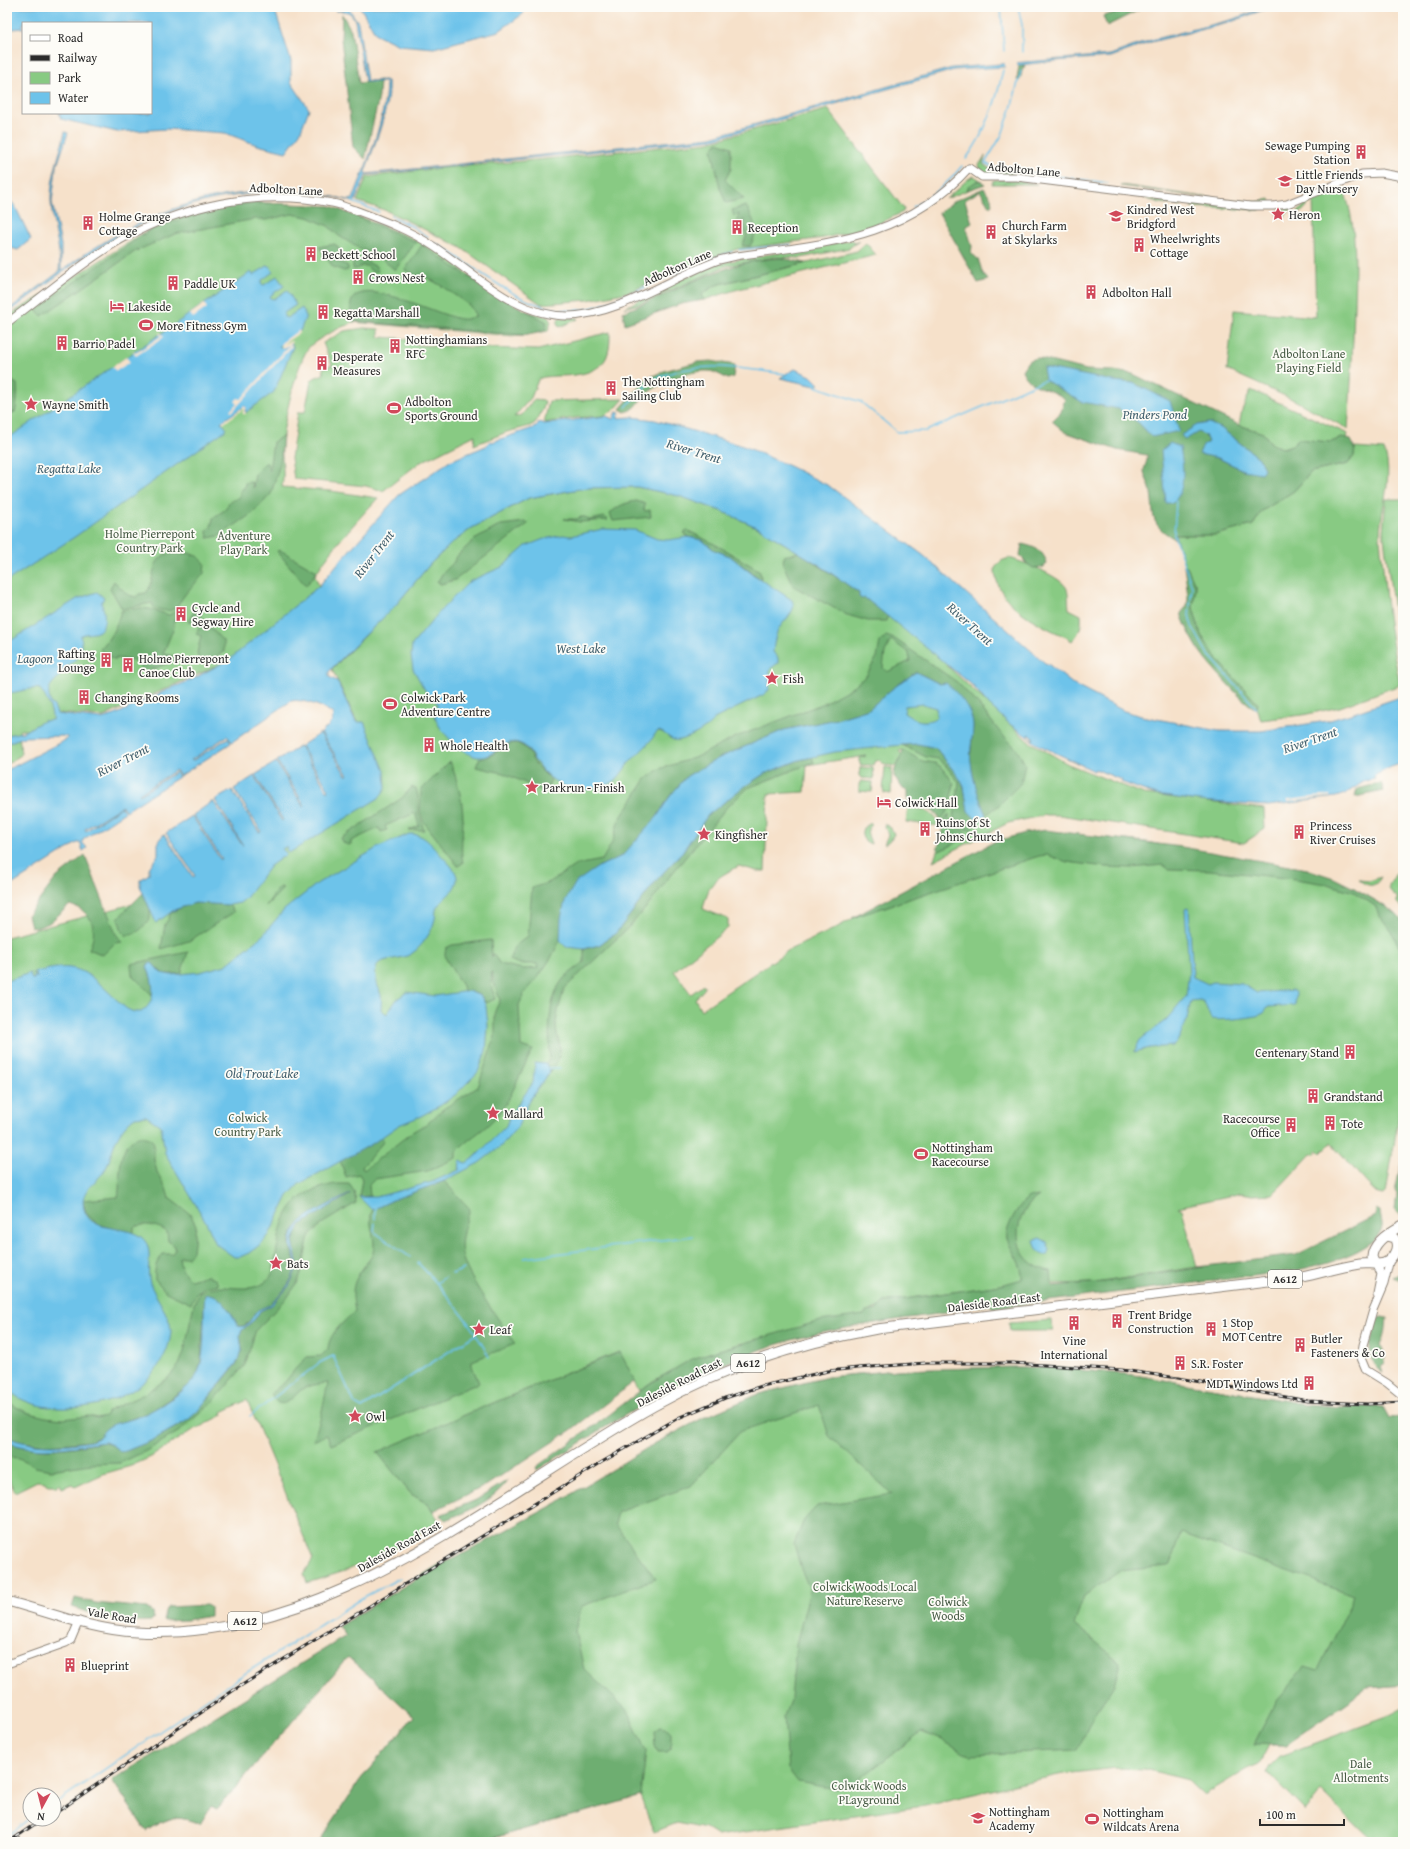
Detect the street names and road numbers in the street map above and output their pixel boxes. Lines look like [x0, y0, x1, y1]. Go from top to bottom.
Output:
street label: Adbolton Lane [987, 157, 1061, 181]
street label: Adbolton Lane [249, 179, 323, 199]
street label: Adbolton Lane [640, 244, 714, 290]
road number: A612 [1268, 1270, 1302, 1288]
street label: Daleside Road East [947, 1288, 1042, 1316]
street label: Daleside Road East [634, 1353, 725, 1411]
road number: A612 [731, 1354, 765, 1372]
street label: Daleside Road East [354, 1516, 445, 1576]
street label: Vale Road [86, 1602, 138, 1628]
road number: A612 [228, 1612, 262, 1630]

